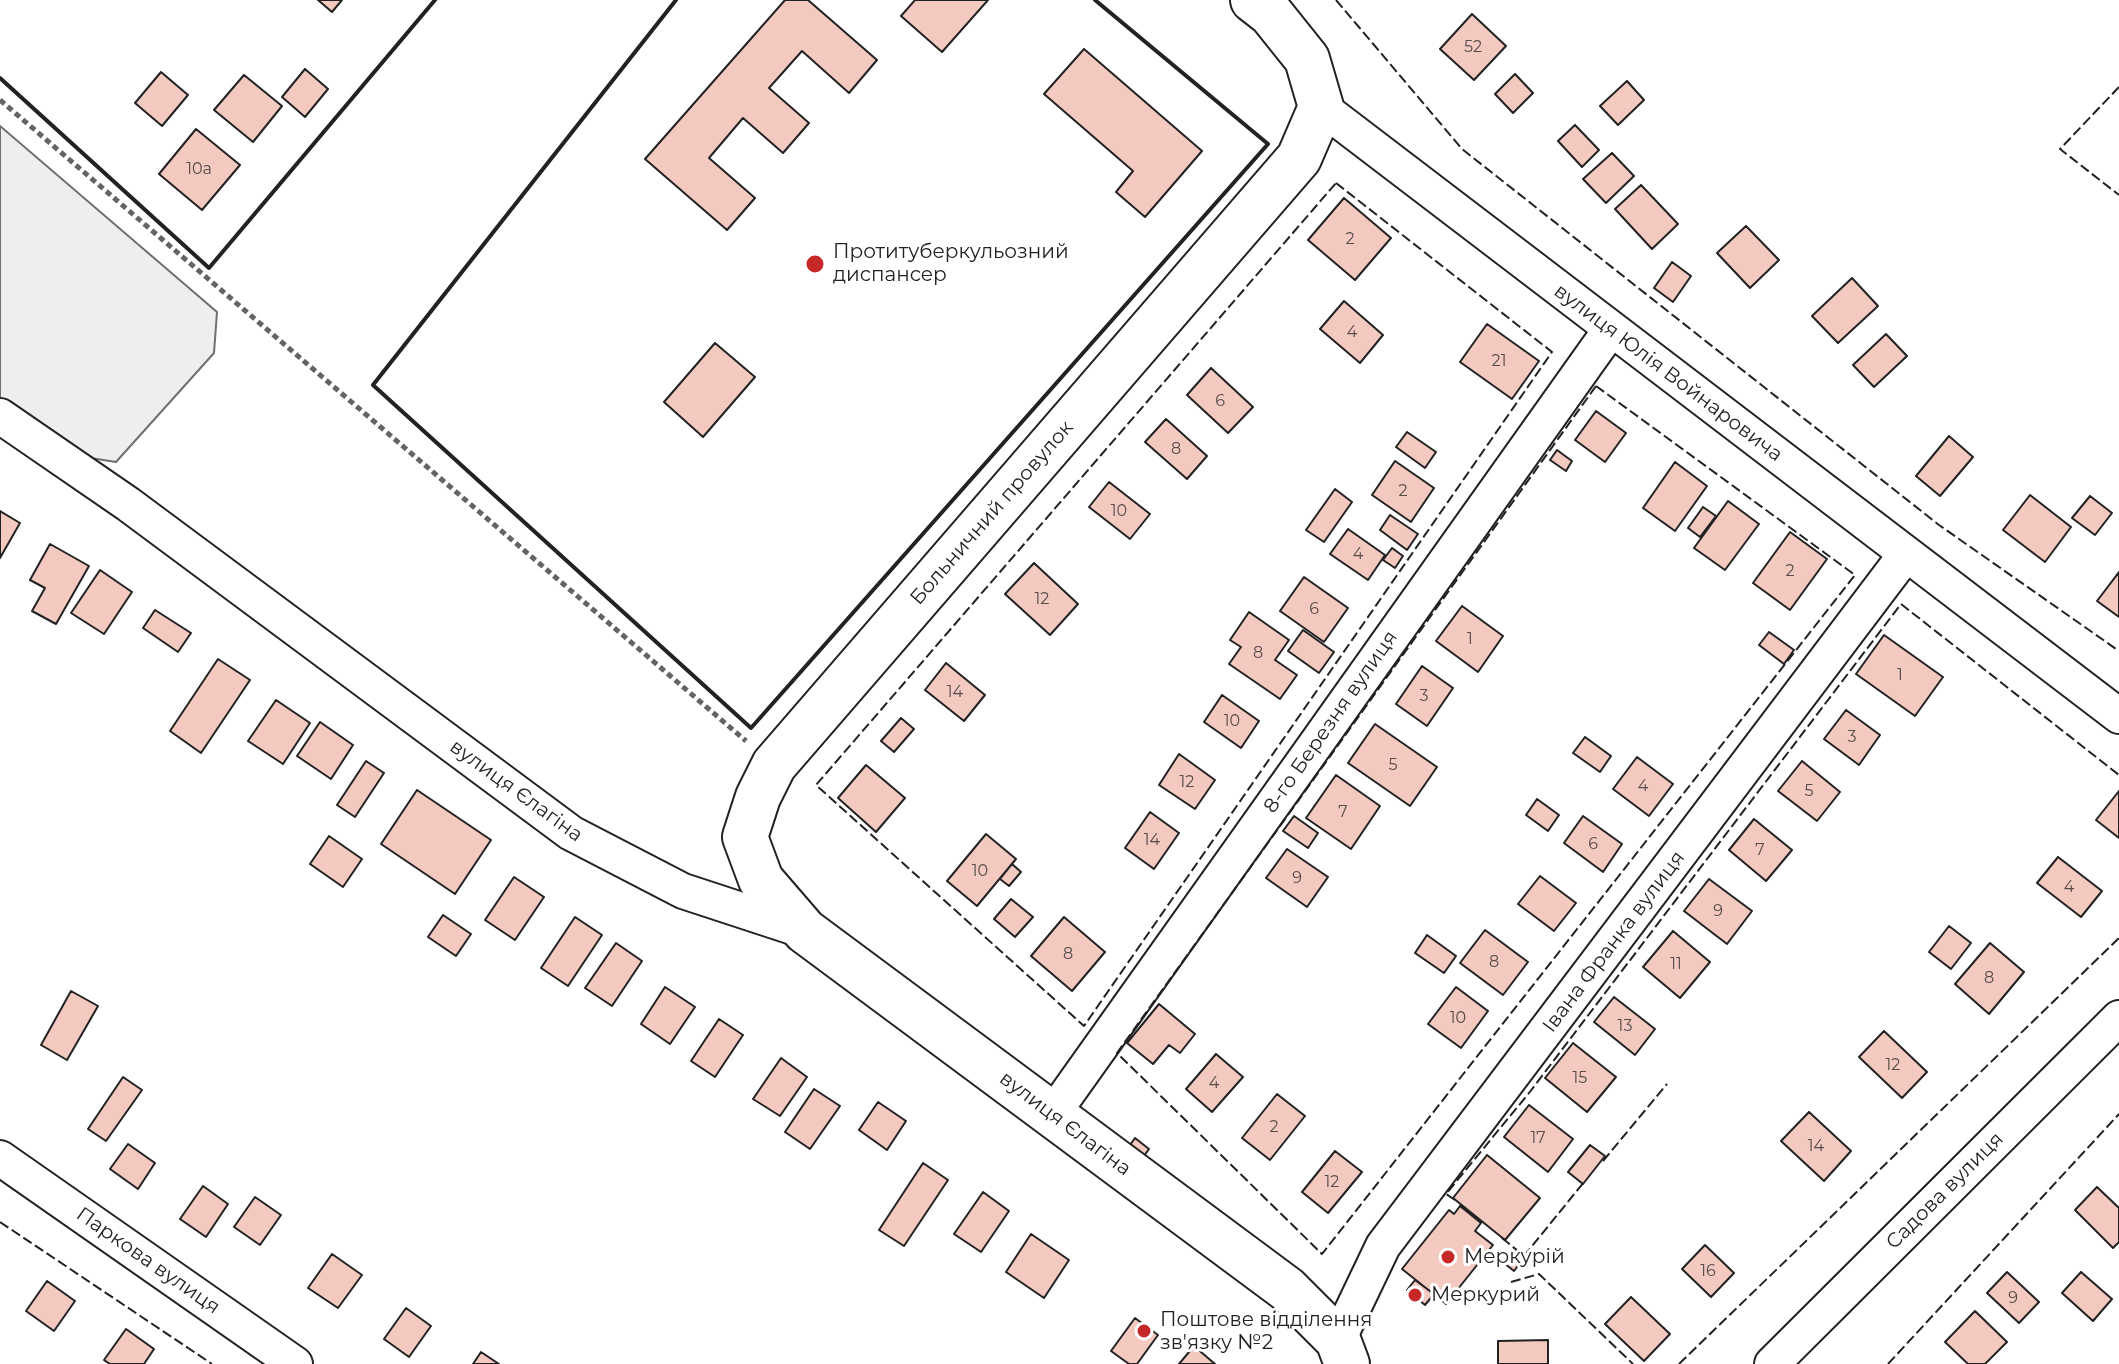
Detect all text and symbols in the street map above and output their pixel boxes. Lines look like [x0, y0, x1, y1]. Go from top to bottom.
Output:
house number: 52 [1464, 37, 1482, 57]
house number: 10а [186, 159, 212, 179]
house number: 2 [1345, 229, 1355, 249]
place label: Протитуберкульозний диспансер [833, 240, 1069, 287]
marker: Протитуберкульозний диспансер [804, 253, 826, 275]
street label: вулиця Юлія Войнаровича [1549, 279, 1787, 467]
house number: 4 [1347, 322, 1357, 342]
house number: 21 [1492, 351, 1506, 371]
house number: 6 [1215, 391, 1225, 411]
street label: Больничний провулок [905, 416, 1079, 610]
house number: 8 [1171, 439, 1181, 459]
house number: 2 [1398, 481, 1408, 501]
house number: 10 [1111, 501, 1127, 521]
house number: 4 [1353, 544, 1363, 564]
house number: 2 [1785, 561, 1795, 581]
house number: 12 [1035, 589, 1049, 609]
house number: 6 [1309, 599, 1319, 619]
street label: 8-го Березня вулиця [1259, 626, 1403, 818]
house number: 1 [1467, 629, 1473, 649]
house number: 8 [1253, 643, 1263, 663]
house number: 1 [1897, 665, 1903, 685]
house number: 14 [947, 682, 963, 702]
house number: 3 [1419, 686, 1429, 706]
house number: 10 [1224, 711, 1240, 731]
house number: 3 [1847, 727, 1857, 747]
street label: вулиця Єлагіна [445, 735, 587, 847]
house number: 5 [1388, 755, 1398, 775]
house number: 12 [1180, 772, 1194, 792]
house number: 4 [1638, 776, 1648, 796]
house number: 5 [1804, 781, 1814, 801]
house number: 7 [1338, 802, 1348, 822]
house number: 14 [1144, 830, 1160, 850]
house number: 6 [1588, 834, 1598, 854]
house number: 7 [1755, 840, 1765, 860]
street label: Івана Франка вулиця [1538, 847, 1690, 1037]
house number: 10 [972, 861, 988, 881]
house number: 9 [1292, 868, 1302, 888]
house number: 4 [2064, 877, 2074, 897]
house number: 9 [1713, 901, 1723, 921]
house number: 8 [1063, 944, 1073, 964]
house number: 8 [1489, 952, 1499, 972]
house number: 11 [1670, 954, 1682, 974]
house number: 8 [1984, 968, 1994, 988]
house number: 10 [1450, 1008, 1466, 1028]
house number: 13 [1618, 1016, 1632, 1036]
house number: 12 [1886, 1055, 1900, 1075]
street label: вулиця Єлагіна [995, 1067, 1135, 1181]
house number: 15 [1573, 1068, 1587, 1088]
house number: 4 [1209, 1073, 1219, 1093]
house number: 2 [1269, 1117, 1279, 1137]
street label: Садова вулиця [1881, 1127, 2009, 1255]
house number: 17 [1530, 1128, 1546, 1148]
house number: 14 [1808, 1136, 1824, 1156]
house number: 12 [1325, 1172, 1339, 1192]
street label: Паркова вулиця [71, 1202, 225, 1320]
place label: Меркурій [1464, 1245, 1565, 1269]
marker: Меркурій [1439, 1248, 1457, 1266]
house number: 16 [1700, 1261, 1716, 1281]
place label: Меркурий [1431, 1283, 1540, 1307]
marker: Меркурий [1406, 1286, 1424, 1304]
house number: 9 [2008, 1288, 2018, 1308]
place label: Поштове відділення зв'язку №2 [1160, 1308, 1372, 1355]
marker: Поштове відділення зв'язку №2 [1135, 1322, 1153, 1340]

